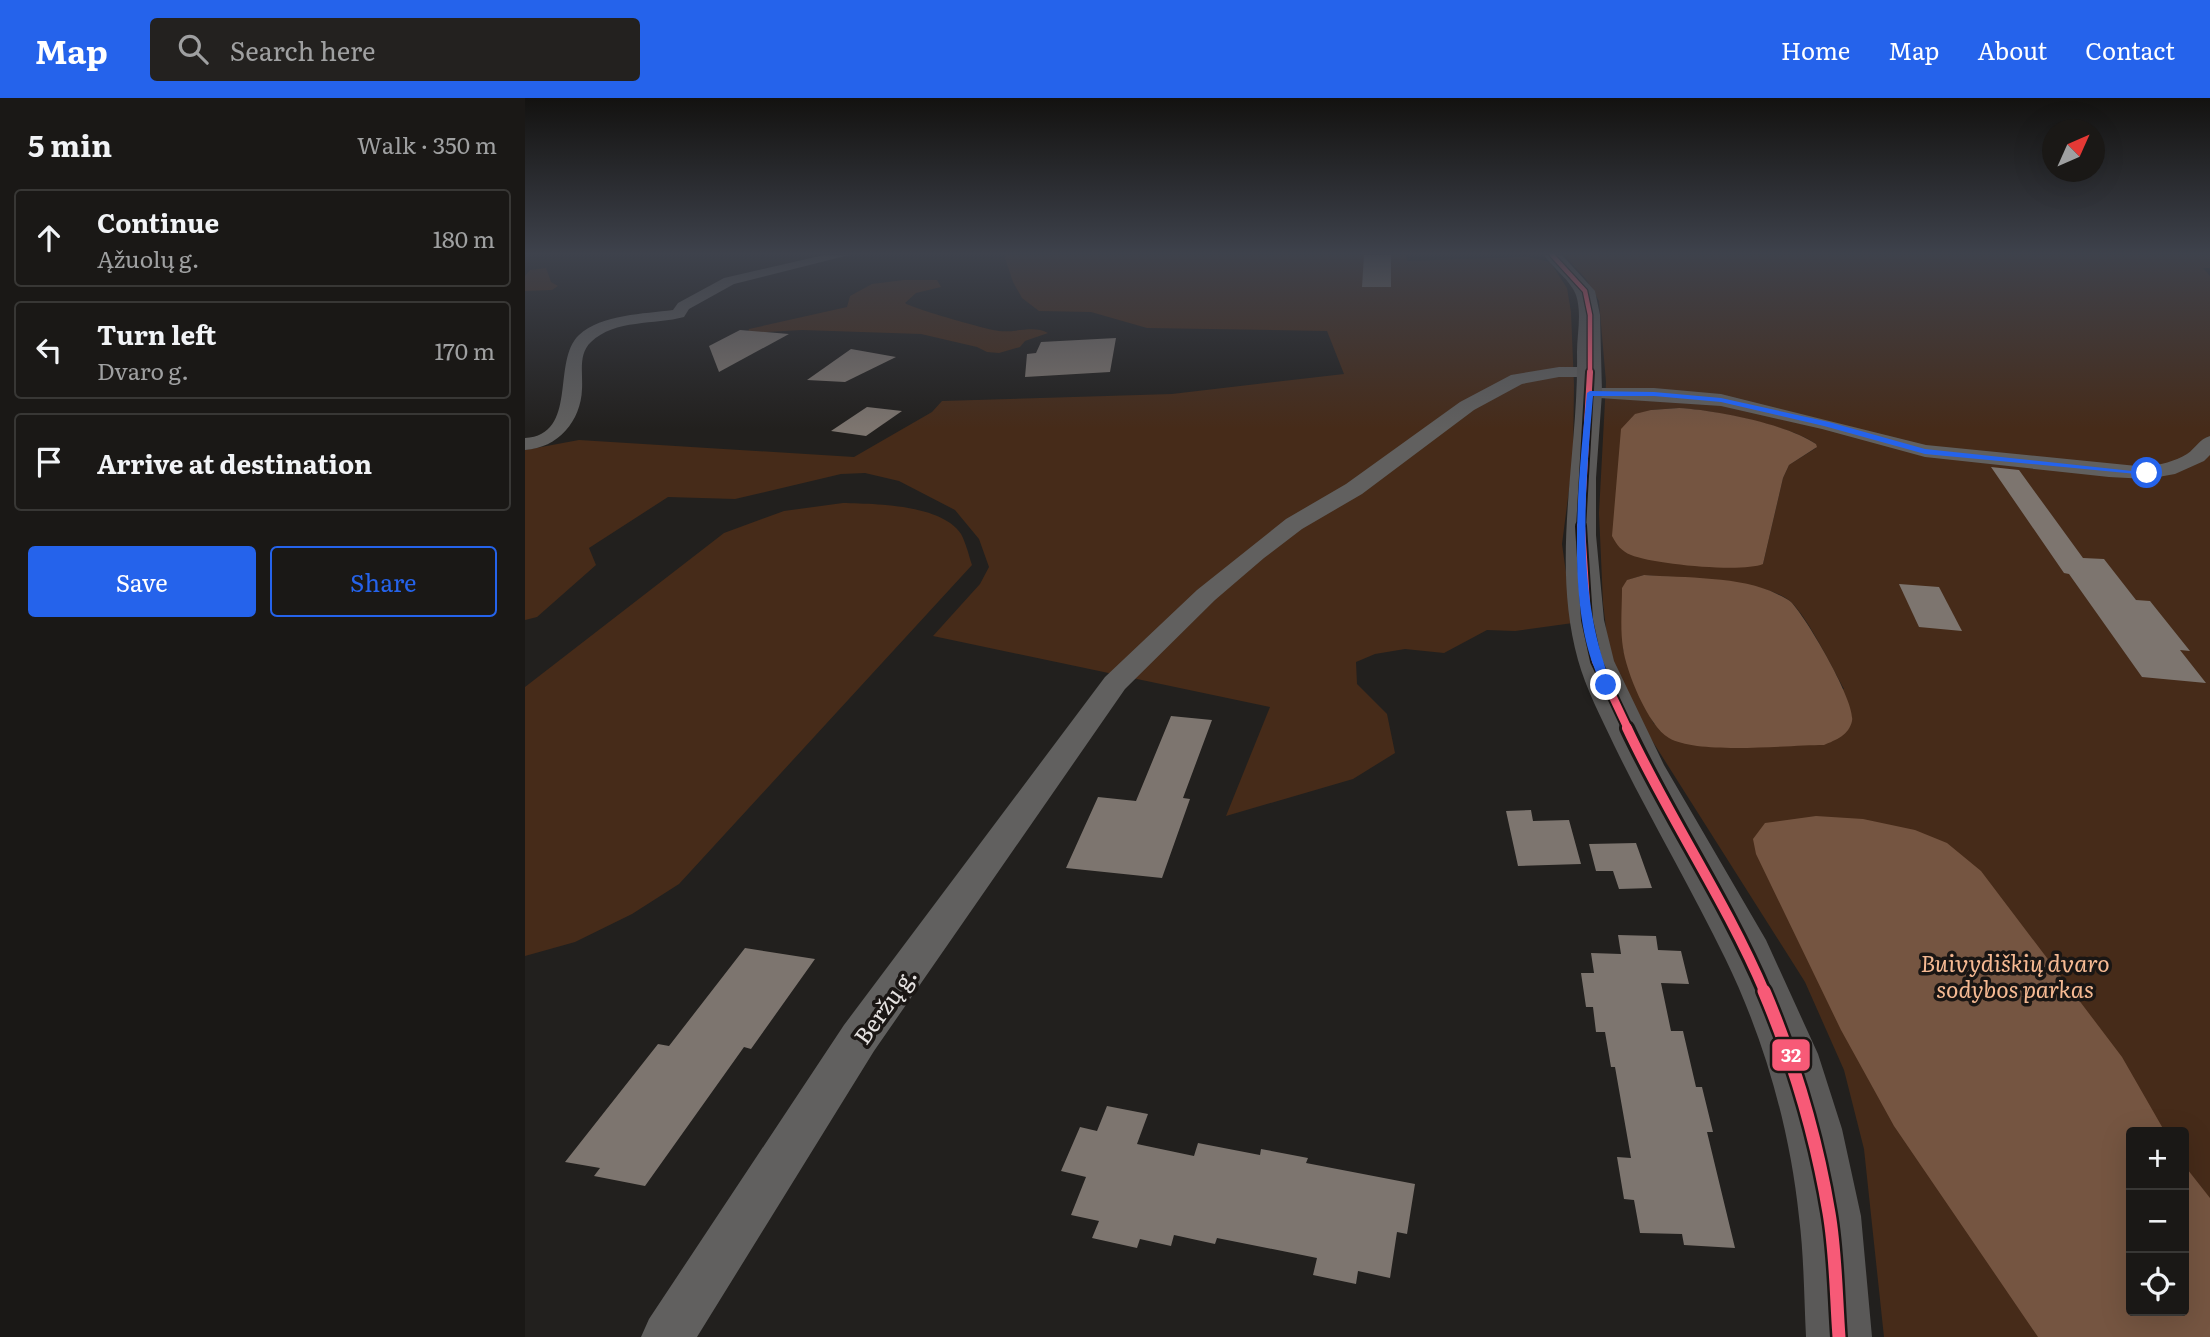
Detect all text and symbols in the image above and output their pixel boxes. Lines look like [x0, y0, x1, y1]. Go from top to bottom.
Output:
search box [150, 18, 640, 81]
text: Map [35, 25, 108, 74]
icon: search [174, 30, 212, 68]
text: Search here [230, 30, 376, 69]
text: Home [1781, 32, 1850, 67]
text: Map [1888, 32, 1939, 67]
text: About [1977, 32, 2047, 67]
text: Contact [2085, 32, 2175, 67]
north arrow [2042, 119, 2105, 182]
text: 5 min [28, 122, 112, 166]
text: Walk · 350 m [357, 127, 497, 161]
text: Continue [97, 202, 219, 241]
icon: ahead [30, 219, 68, 257]
text: 180 m [433, 221, 495, 255]
text: Ąžuolų g. [97, 241, 199, 275]
text: Turn left [97, 314, 216, 353]
icon: left [30, 331, 68, 369]
text: 170 m [434, 333, 495, 367]
text: Dvaro g. [97, 353, 189, 387]
icon: arrive [30, 443, 68, 481]
text: Arrive at destination [97, 443, 372, 482]
route start [2131, 457, 2162, 488]
button: Save [28, 546, 256, 617]
button: Share [270, 546, 497, 617]
route end [1590, 669, 1621, 700]
park label: Buivydiškių dvaro sodybos parkas [1920, 945, 2110, 1005]
street label: Beržų g. [844, 959, 924, 1051]
line badge: 32 [1771, 1038, 1811, 1072]
text: 32 [1781, 1040, 1801, 1068]
map controls [2126, 1127, 2189, 1316]
button: + [2126, 1127, 2189, 1190]
button: − [2126, 1190, 2189, 1253]
button: locate [2126, 1253, 2189, 1316]

